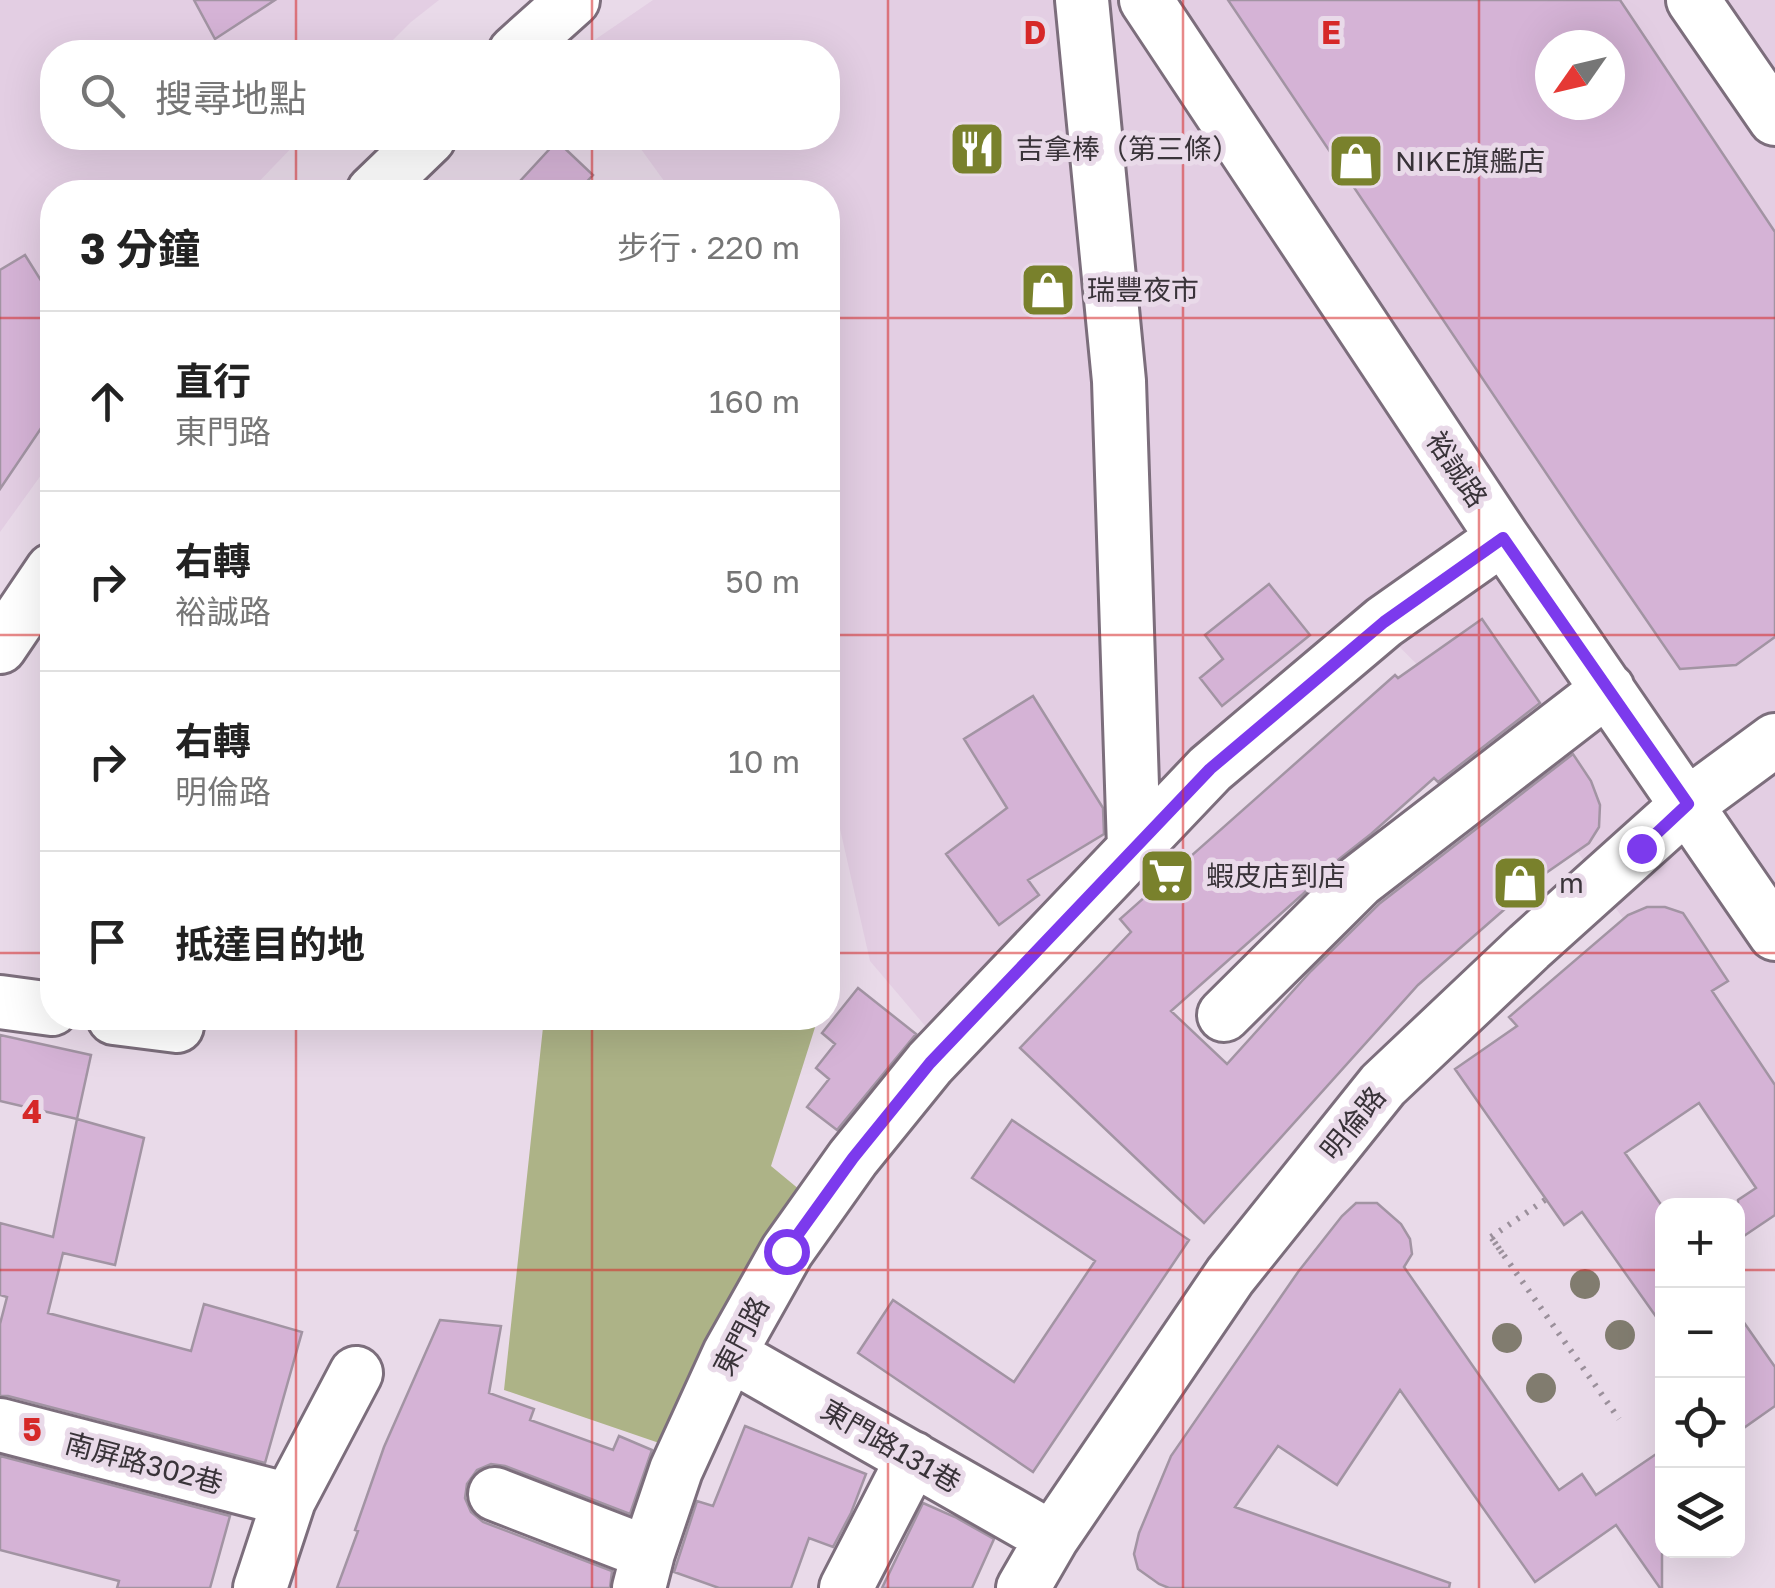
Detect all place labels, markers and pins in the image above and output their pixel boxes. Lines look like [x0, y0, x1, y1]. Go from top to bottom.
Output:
restaurant icon: 吉拿棒（第三條） [947, 119, 1007, 179]
shop icon: NIKE旗艦店 [1326, 131, 1386, 191]
place label: 吉拿棒（第三條） [1016, 132, 1240, 165]
place label: NIKE旗艦店 [1395, 144, 1545, 177]
shop icon: 瑞豐夜市 [1018, 260, 1078, 320]
place label: 瑞豐夜市 [1087, 273, 1199, 306]
supermarket icon: 蝦皮店到店 [1137, 846, 1197, 906]
shop icon: m [1490, 853, 1550, 913]
place label: 蝦皮店到店 [1206, 859, 1346, 892]
place label: m [1559, 866, 1584, 899]

